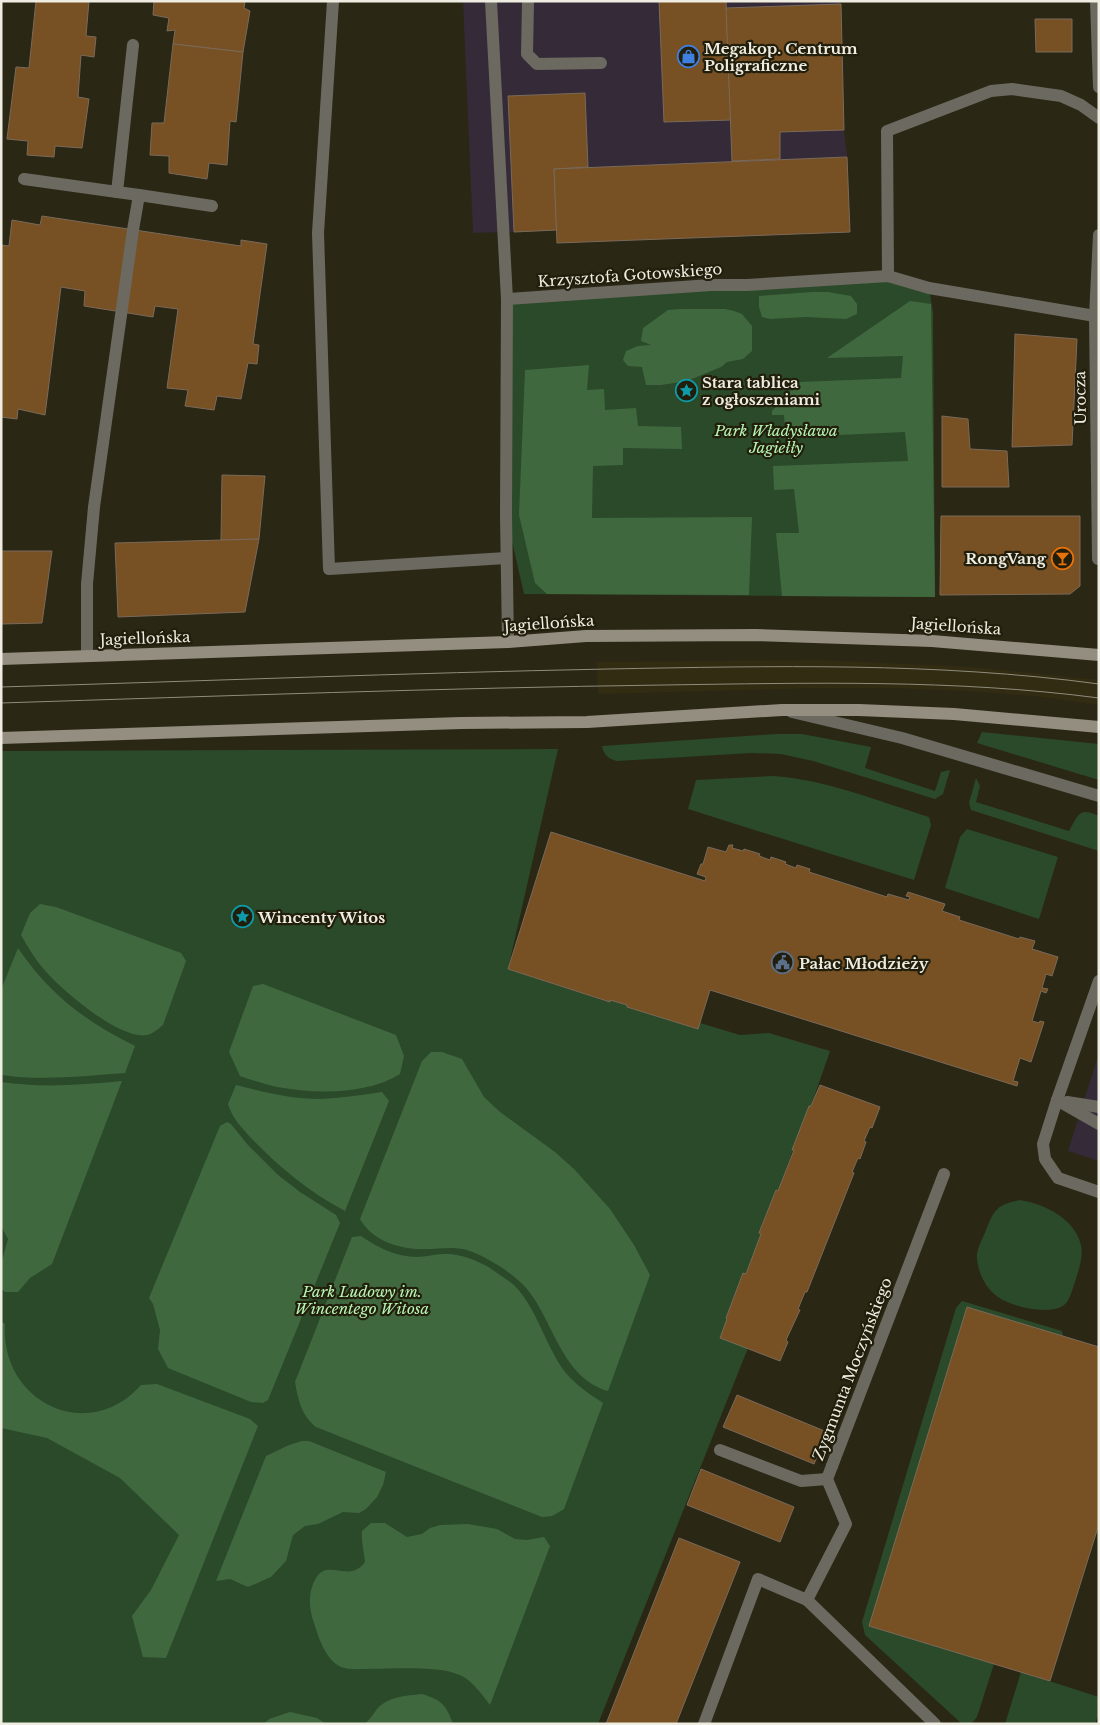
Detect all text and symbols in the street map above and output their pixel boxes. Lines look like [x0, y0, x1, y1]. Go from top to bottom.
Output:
place label: Megakop. Centrum Poligraficzne [704, 39, 858, 75]
shop icon: Megakop. Centrum Poligraficzne [676, 45, 700, 69]
street label: Krzysztofa Gotowskiego [537, 259, 723, 291]
street label: Urocza [1070, 370, 1090, 425]
place label: Stara tablica z ogłoszeniami [702, 373, 821, 409]
place icon: Stara tablica z ogłoszeniami [674, 379, 698, 403]
park label: Park Władysława Jagiełły [713, 421, 838, 457]
bar icon: RongVang [1050, 546, 1074, 570]
place label: RongVang [965, 549, 1047, 568]
street label: Jagiellońska [501, 610, 596, 636]
street label: Jagiellońska [908, 613, 1003, 639]
street label: Jagiellońska [97, 627, 191, 649]
place icon: Wincenty Witos [230, 905, 254, 929]
place label: Wincenty Witos [257, 908, 385, 927]
public building icon: Pałac Młodzieży [771, 951, 795, 975]
place label: Pałac Młodzieży [799, 954, 929, 973]
street label: Zygmunta Moczyńskiego [808, 1275, 896, 1463]
park label: Park Ludowy im. Wincentego Witosa [295, 1282, 429, 1318]

